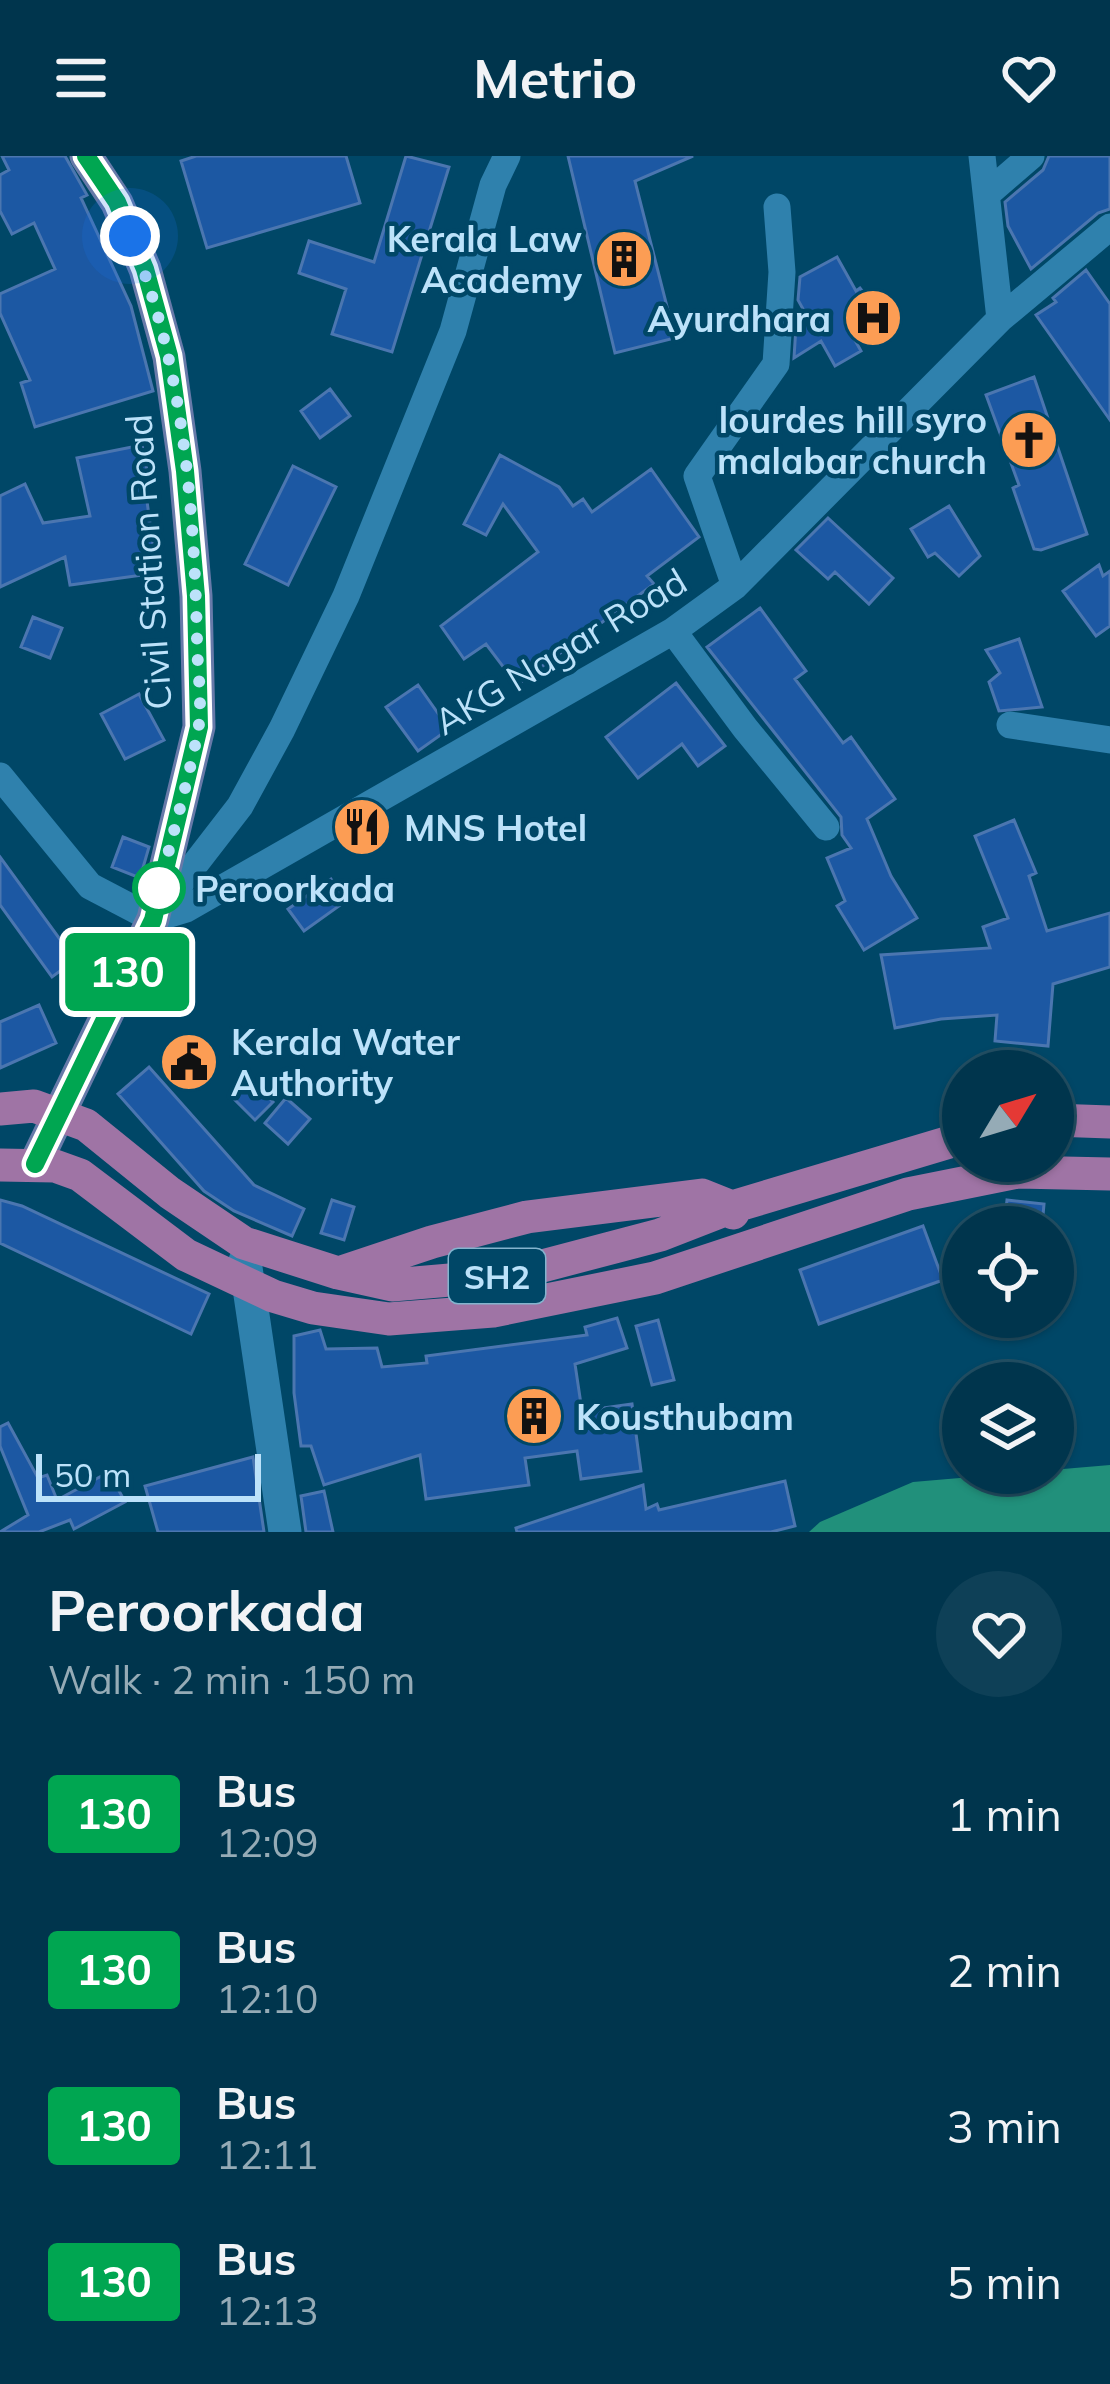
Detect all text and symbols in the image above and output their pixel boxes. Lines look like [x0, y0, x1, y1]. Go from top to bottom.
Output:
text: Metrio [473, 44, 637, 112]
icon: menu [48, 45, 114, 111]
icon: heart [996, 45, 1062, 111]
your location [100, 206, 160, 266]
place label: Kerala Law Academy [387, 216, 582, 302]
building icon: Kerala Law Academy [593, 228, 655, 290]
hospital icon: Ayurdhara [842, 287, 904, 349]
place label: Ayurdhara [648, 296, 831, 341]
place label: lourdes hill syro malabar church [717, 397, 987, 483]
church icon: lourdes hill syro malabar church [998, 409, 1060, 471]
street label: Civil Station Road [115, 413, 181, 711]
street label: AKG Nagar Road [426, 558, 694, 744]
restaurant icon: MNS Hotel [331, 796, 393, 858]
place label: MNS Hotel [404, 805, 587, 850]
marker: Peroorkada [134, 863, 184, 913]
place label: Peroorkada [195, 866, 395, 911]
line badge: 130 [58, 933, 196, 1011]
text: 130 [89, 945, 165, 998]
place label: Kerala Water Authority [231, 1019, 461, 1105]
public building icon: Kerala Water Authority [158, 1031, 220, 1093]
north arrow [942, 1050, 1074, 1182]
map controls [942, 1050, 1074, 1494]
button: locate [942, 1206, 1074, 1338]
road number: SH2 [449, 1249, 545, 1303]
button: layers [942, 1362, 1074, 1494]
building icon: Kousthubam [503, 1385, 565, 1447]
place label: Kousthubam [576, 1394, 794, 1439]
scale bar [36, 1448, 261, 1501]
text: 50 m [54, 1454, 131, 1495]
button: heart [936, 1571, 1062, 1697]
text: Peroorkada [48, 1574, 365, 1645]
text: Walk · 2 min · 150 m [48, 1655, 415, 1704]
text: Bus [216, 1762, 296, 1818]
text: 1 min [947, 1786, 1062, 1842]
text: 130 [76, 1787, 152, 1840]
text: 12:09 [216, 1818, 319, 1867]
text: Bus [216, 1918, 296, 1974]
text: 2 min [947, 1942, 1062, 1998]
text: 130 [76, 1943, 152, 1996]
text: 12:10 [216, 1974, 319, 2023]
text: Bus [216, 2074, 296, 2130]
text: 3 min [947, 2098, 1062, 2154]
text: 130 [76, 2099, 152, 2152]
text: 12:11 [216, 2130, 319, 2179]
text: Bus [216, 2230, 296, 2286]
text: 5 min [947, 2254, 1062, 2310]
text: 130 [76, 2255, 152, 2308]
text: 12:13 [216, 2286, 319, 2335]

